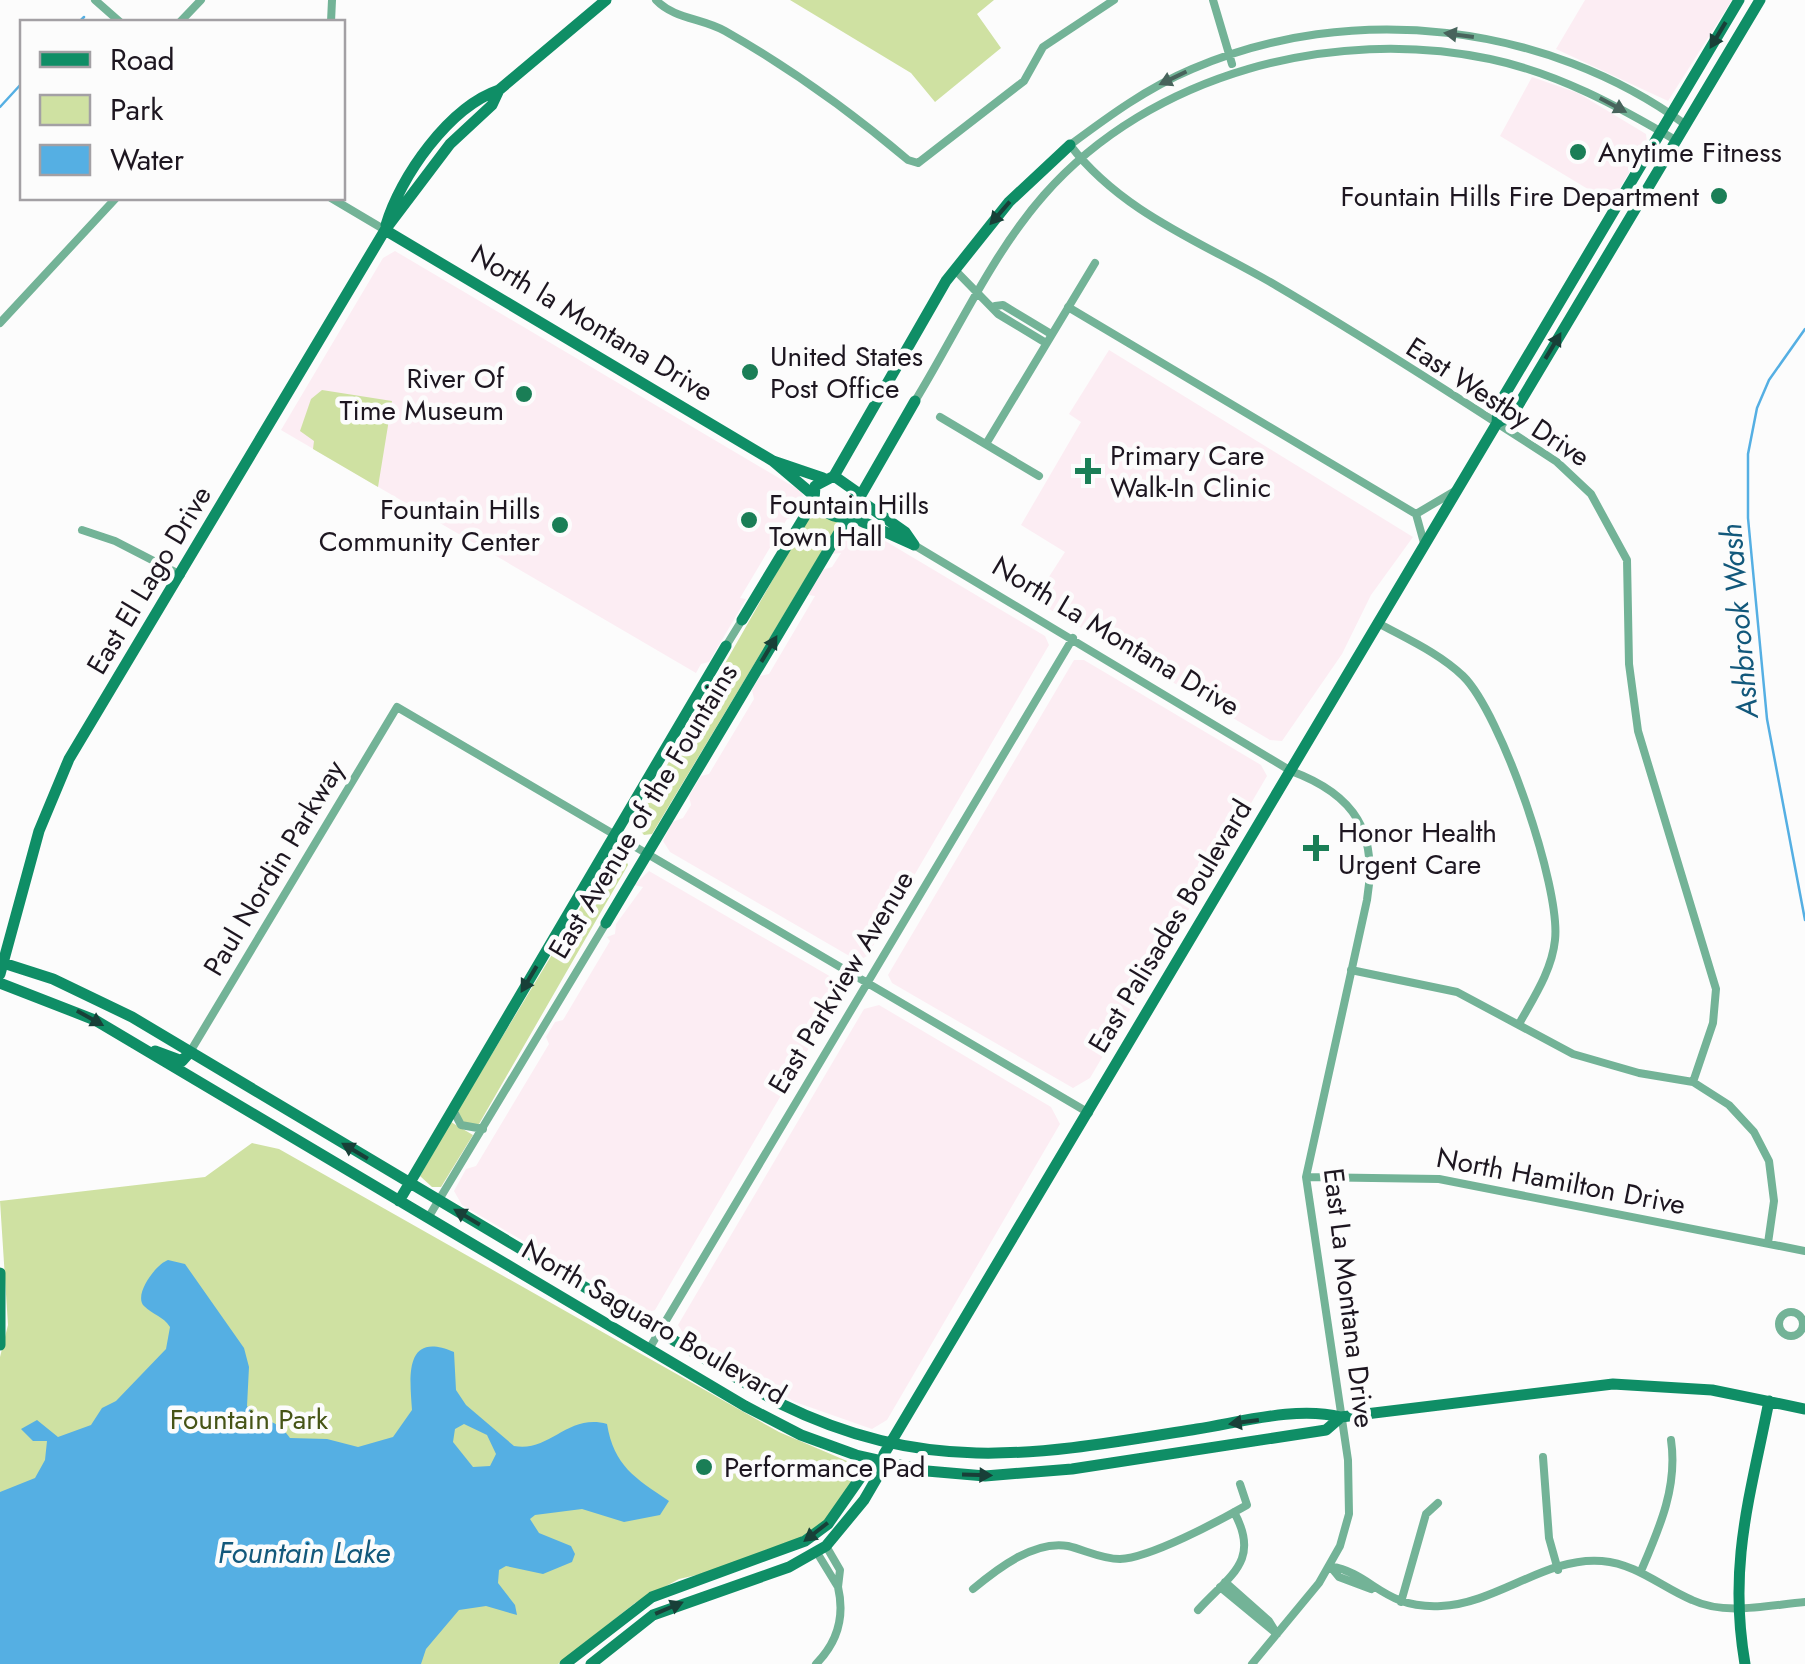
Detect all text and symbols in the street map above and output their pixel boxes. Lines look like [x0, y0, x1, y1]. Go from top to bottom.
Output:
legend [20, 20, 345, 200]
one-way arrow [1710, 21, 1727, 49]
one-way arrow [1443, 27, 1475, 43]
text: Road [110, 38, 175, 81]
one-way arrow [1158, 69, 1187, 86]
text: Park [110, 88, 164, 131]
one-way arrow [1599, 96, 1628, 113]
place label: Anytime Fitness [1598, 132, 1782, 173]
text: Water [110, 138, 185, 181]
marker: Anytime Fitness [1567, 141, 1589, 163]
place label: Fountain Hills Fire Department [1341, 176, 1699, 217]
marker: Fountain Hills Fire Department [1708, 185, 1730, 207]
one-way arrow [989, 200, 1011, 225]
street label: North la Montana Drive [463, 234, 721, 412]
street label: East Westby Drive [1398, 327, 1598, 477]
one-way arrow [1544, 332, 1562, 360]
place label: United States Post Office [770, 336, 923, 409]
place label: River Of Time Museum [339, 358, 505, 431]
marker: United States Post Office [739, 361, 761, 383]
marker: River Of Time Museum [513, 383, 535, 405]
place label: Primary Care Walk-In Clinic [1110, 435, 1271, 508]
marker: Primary Care Walk-In Clinic [1075, 458, 1101, 484]
street label: East El Lago Drive [76, 478, 222, 682]
place label: Fountain Hills Town Hall [769, 484, 929, 557]
place label: Fountain Hills Community Center [319, 489, 540, 562]
marker: Fountain Hills Town Hall [738, 509, 760, 531]
marker: Fountain Hills Community Center [549, 514, 571, 536]
water label: Ashbrook Wash [1709, 522, 1769, 721]
street label: North La Montana Drive [984, 546, 1248, 726]
one-way arrow [759, 635, 777, 663]
street label: East Avenue of the Fountains [538, 656, 748, 966]
street label: Paul Nordin Parkway [193, 752, 355, 984]
street label: East Palisades Boulevard [1078, 792, 1262, 1060]
place label: Honor Health Urgent Care [1338, 812, 1497, 885]
marker: Honor Health Urgent Care [1303, 835, 1329, 861]
street label: East Parkview Avenue [758, 863, 924, 1101]
one-way arrow [521, 964, 538, 993]
one-way arrow [76, 1010, 105, 1027]
street label: North Hamilton Drive [1433, 1137, 1689, 1225]
one-way arrow [341, 1143, 369, 1160]
street label: East La Montana Drive [1313, 1166, 1385, 1430]
one-way arrow [453, 1209, 481, 1226]
street label: North Saguaro Boulevard [514, 1229, 794, 1415]
park label: Fountain Park [170, 1399, 329, 1440]
one-way arrow [1228, 1415, 1260, 1430]
place label: Performance Pad [724, 1447, 926, 1488]
marker: Performance Pad [693, 1456, 715, 1478]
one-way arrow [961, 1467, 993, 1483]
one-way arrow [804, 1521, 829, 1542]
water label: Fountain Lake [218, 1531, 390, 1574]
one-way arrow [655, 1599, 685, 1615]

